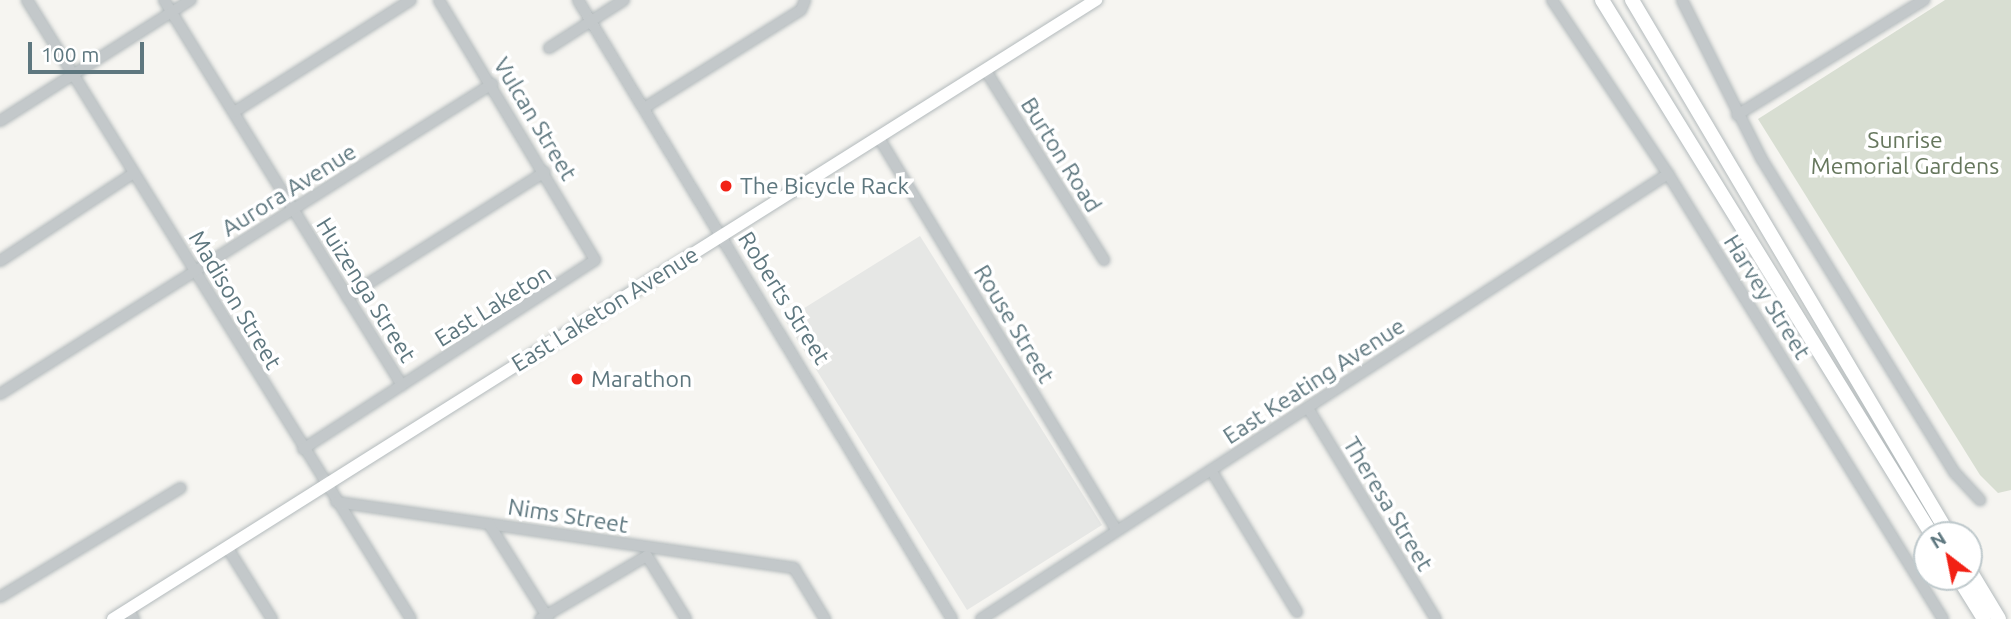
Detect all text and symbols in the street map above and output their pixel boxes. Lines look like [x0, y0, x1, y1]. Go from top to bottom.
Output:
scale bar [32, 28, 147, 72]
text: 100 m [41, 42, 99, 66]
street label: Vulcan Street [488, 53, 582, 185]
street label: Burton Road [1015, 92, 1107, 218]
park label: Sunrise Memorial Gardens [1811, 126, 1999, 180]
street label: Aurora Avenue [217, 138, 361, 242]
place label: The Bicycle Rack [740, 172, 909, 200]
marker: The Bicycle Rack [718, 178, 734, 194]
street label: Huizenga Street [310, 213, 422, 367]
street label: Madison Street [183, 226, 287, 374]
street label: Roberts Street [732, 227, 836, 369]
street label: Harvey Street [1718, 230, 1816, 364]
street label: East Laketon Avenue [507, 240, 703, 378]
street label: East Laketon [430, 259, 556, 353]
street label: Rouse Street [968, 260, 1060, 388]
street label: East Keating Avenue [1218, 312, 1410, 450]
place label: Marathon [591, 365, 692, 393]
marker: Marathon [569, 371, 585, 387]
street label: Theresa Street [1337, 432, 1439, 576]
street label: Nims Street [506, 493, 630, 539]
north arrow [1913, 521, 1983, 591]
text: N [1926, 527, 1950, 553]

